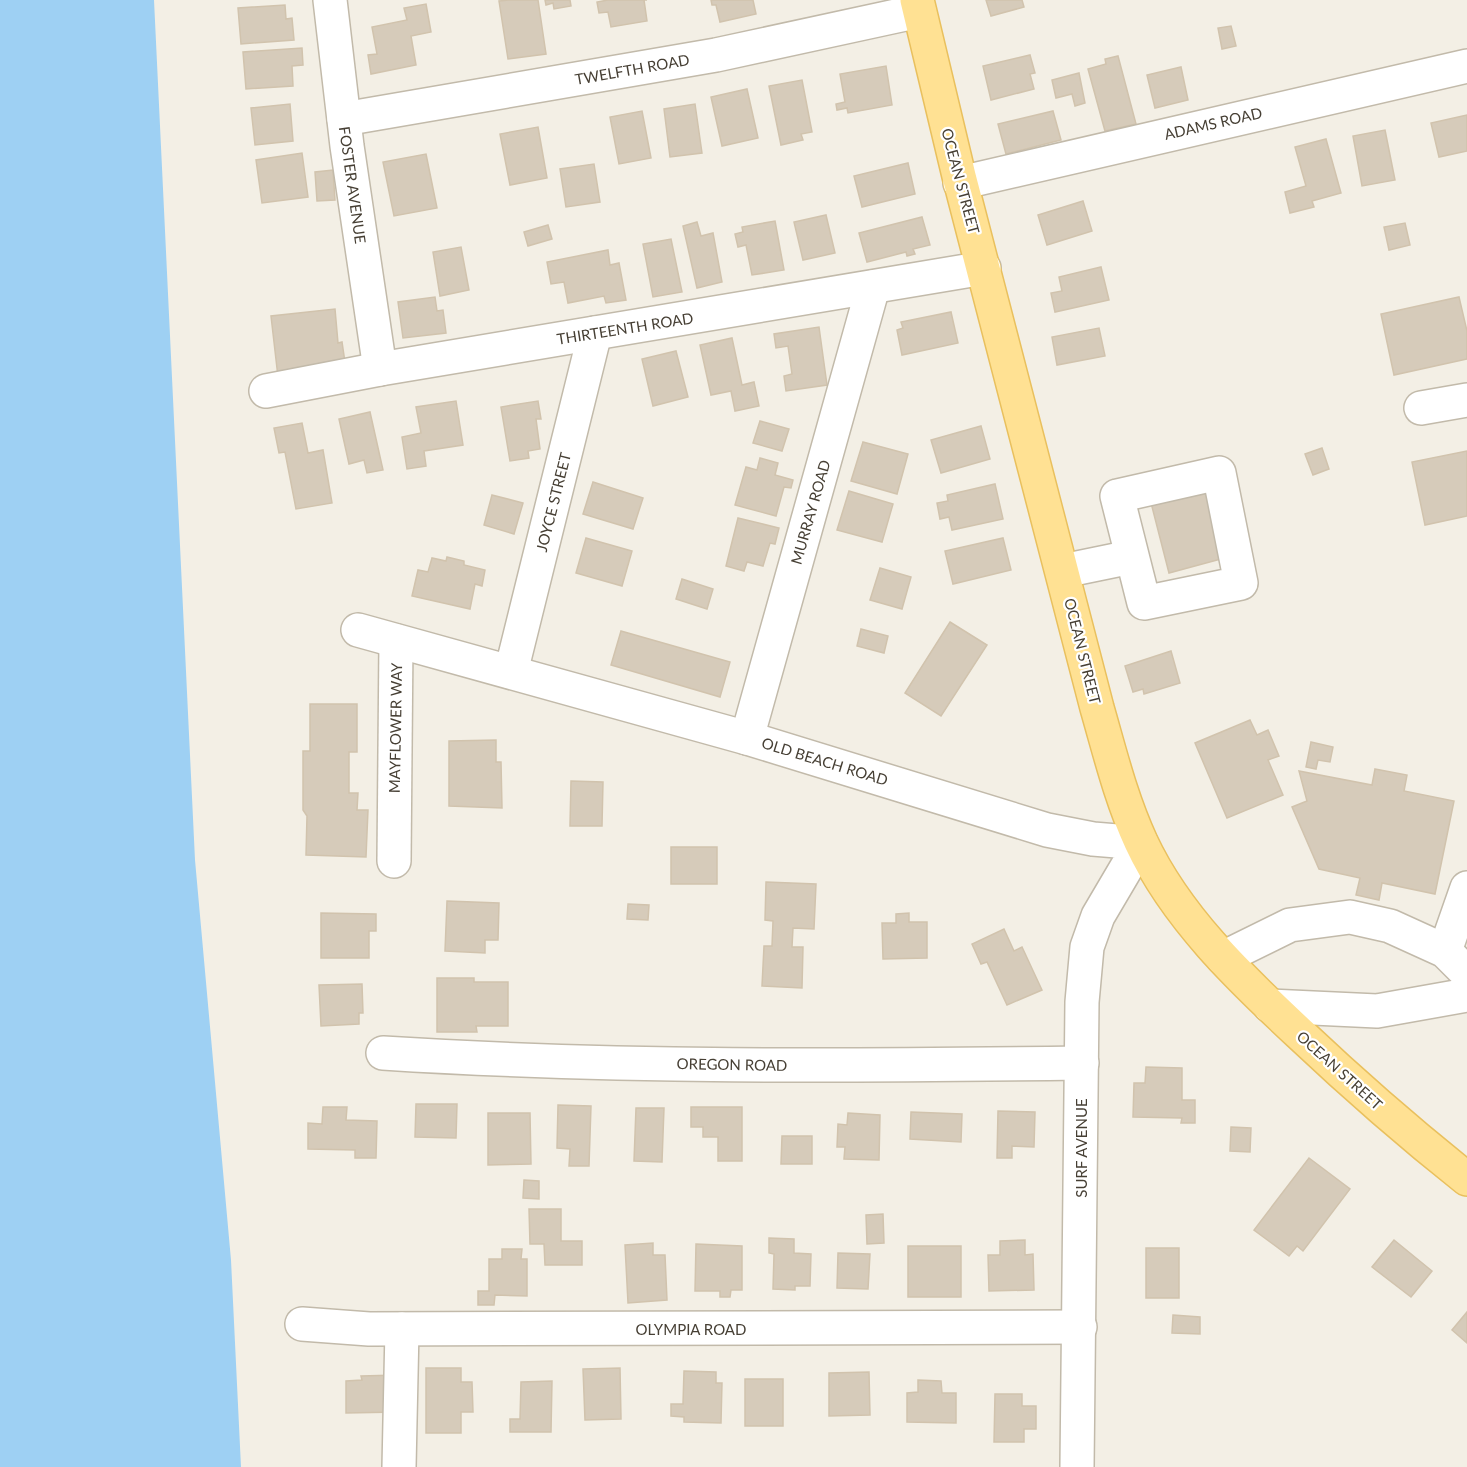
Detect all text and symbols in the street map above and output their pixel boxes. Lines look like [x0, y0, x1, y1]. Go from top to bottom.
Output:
street label: TWELFTH ROAD [573, 50, 691, 88]
street label: ADAMS ROAD [1162, 103, 1264, 143]
street label: FOSTER AVENUE [336, 125, 370, 245]
street label: OCEAN STREET [938, 126, 984, 236]
street label: THIRTEENTH ROAD [555, 308, 695, 348]
street label: JOYCE STREET [532, 450, 574, 554]
street label: MURRAY ROAD [786, 458, 834, 566]
street label: OCEAN STREET [1061, 596, 1105, 706]
street label: MAYFLOWER WAY [385, 662, 405, 793]
street label: OLD BEACH ROAD [760, 733, 890, 789]
street label: OCEAN STREET [1294, 1027, 1387, 1113]
street label: OREGON ROAD [677, 1054, 787, 1074]
street label: SURF AVENUE [1072, 1098, 1090, 1198]
street label: OLYMPIA ROAD [636, 1320, 746, 1338]

